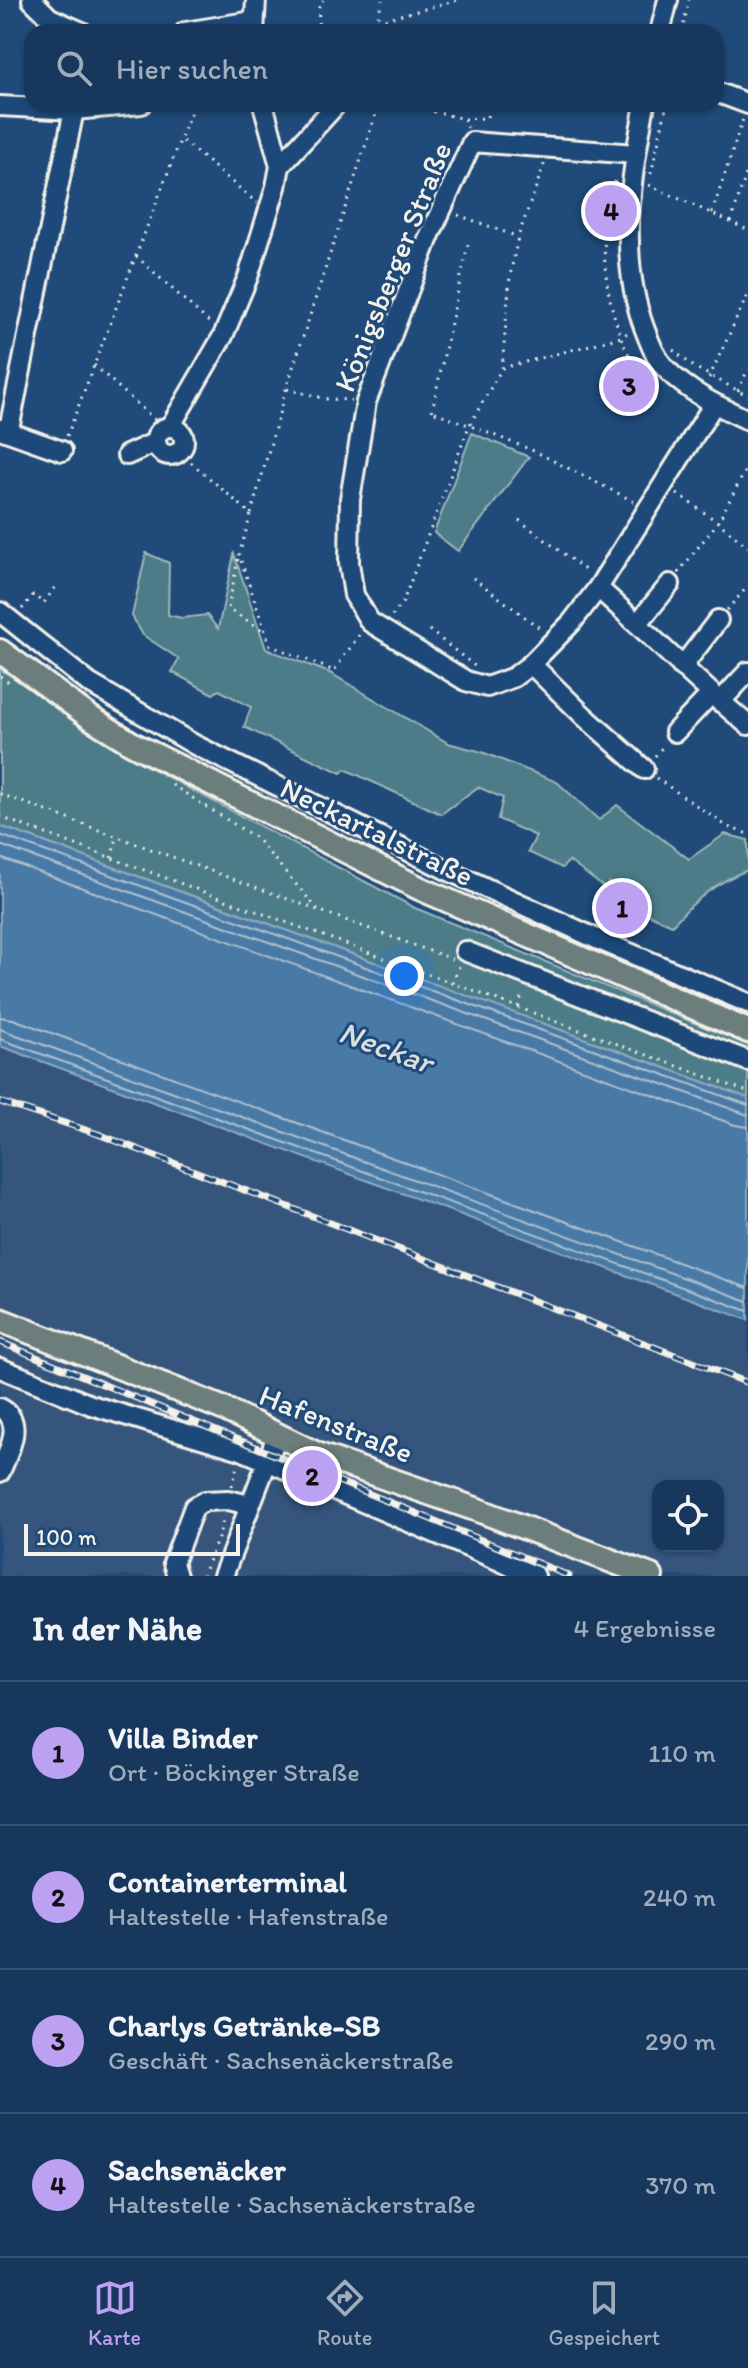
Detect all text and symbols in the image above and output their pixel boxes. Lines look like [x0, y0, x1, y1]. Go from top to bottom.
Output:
search box [24, 24, 724, 112]
icon: search [52, 46, 96, 90]
text: Hier suchen [116, 50, 268, 87]
street label: Königsberger Straße [326, 137, 459, 397]
pin: 4 [585, 181, 637, 241]
pin: 3 [603, 356, 655, 416]
street label: Neckartalstraße [275, 769, 480, 894]
pin: 1 [596, 878, 648, 938]
your location [384, 956, 424, 996]
water label: Neckar [334, 1013, 441, 1083]
street label: Hafenstraße [254, 1376, 418, 1471]
pin: 2 [286, 1446, 338, 1506]
map controls [652, 1480, 724, 1552]
button: locate [652, 1480, 724, 1552]
scale bar [24, 1520, 240, 1556]
text: 100 m [36, 1524, 97, 1551]
text: In der Nähe [32, 1608, 202, 1649]
text: 4 Ergebnisse [574, 1612, 716, 1644]
text: Villa Binder [108, 1719, 257, 1756]
text: 1 [52, 1737, 64, 1769]
text: 110 m [648, 1737, 716, 1769]
text: Ort · Böckinger Straße [108, 1756, 360, 1788]
text: Containerterminal [108, 1863, 347, 1900]
text: 2 [51, 1881, 65, 1913]
text: 240 m [643, 1881, 716, 1913]
text: Haltestelle · Hafenstraße [108, 1900, 389, 1932]
text: Charlys Getränke-SB [108, 2007, 380, 2044]
text: 3 [51, 2025, 65, 2057]
text: 290 m [645, 2025, 716, 2057]
text: Geschäft · Sachsenäckerstraße [108, 2044, 454, 2076]
text: Sachsenäcker [108, 2151, 286, 2188]
text: 4 [50, 2169, 66, 2201]
text: 370 m [645, 2169, 716, 2201]
text: Haltestelle · Sachsenäckerstraße [108, 2188, 476, 2220]
tab: Karte [88, 2276, 141, 2351]
tab: Route [317, 2276, 372, 2351]
tab: Gespeichert [548, 2276, 660, 2351]

